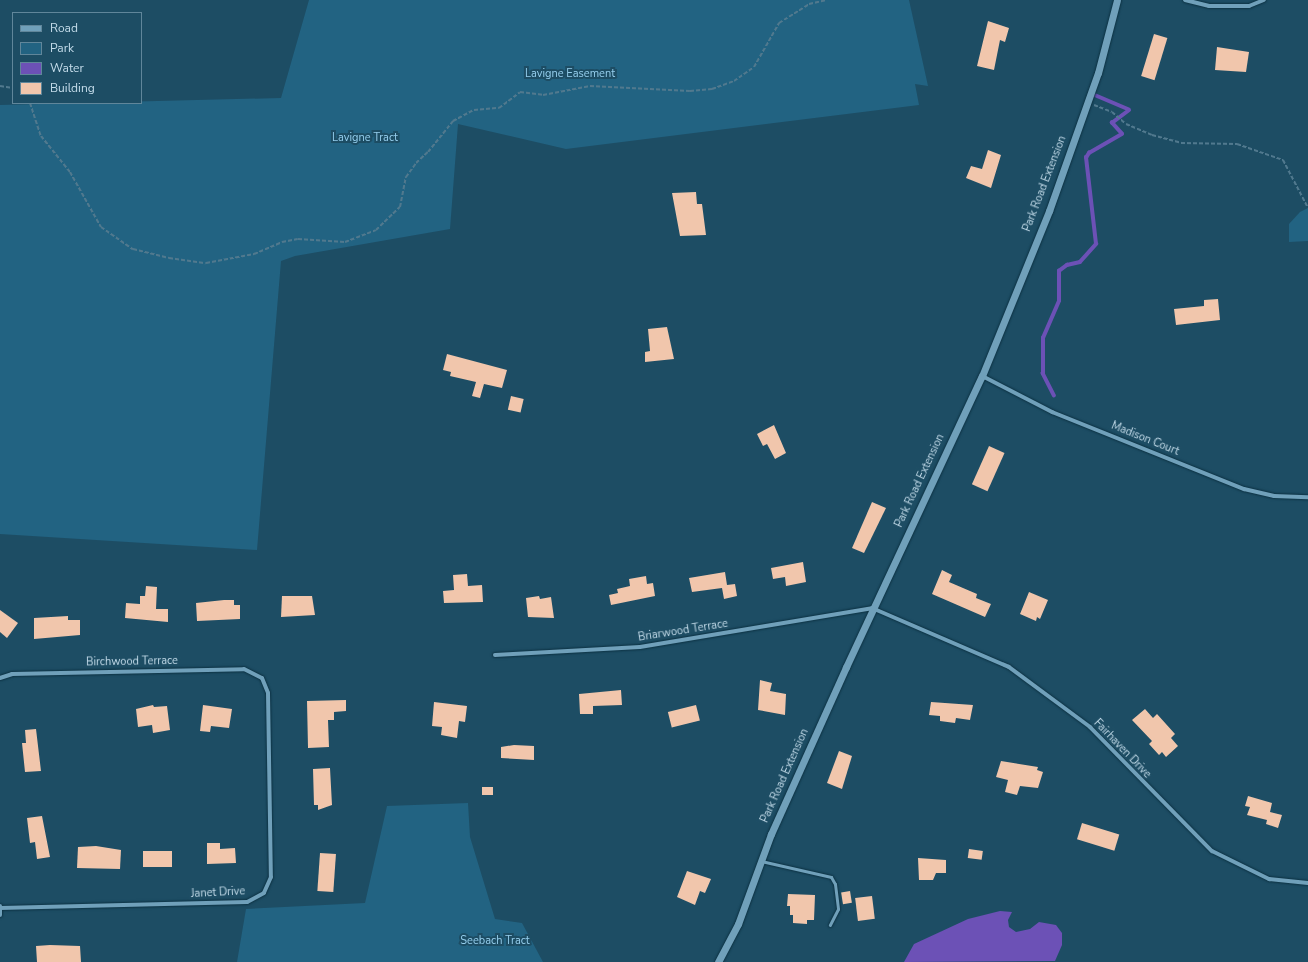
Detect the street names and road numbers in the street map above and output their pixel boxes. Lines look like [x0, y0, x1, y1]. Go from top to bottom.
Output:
street label: Park Road Extension [1021, 134, 1069, 234]
street label: Madison Court [1109, 419, 1181, 459]
street label: Park Road Extension [893, 432, 947, 530]
street label: Briarwood Terrace [637, 617, 729, 645]
street label: Birchwood Terrace [86, 655, 178, 669]
street label: Fairhaven Drive [1091, 717, 1153, 781]
street label: Park Road Extension [758, 727, 812, 825]
street label: Janet Drive [191, 885, 245, 901]

